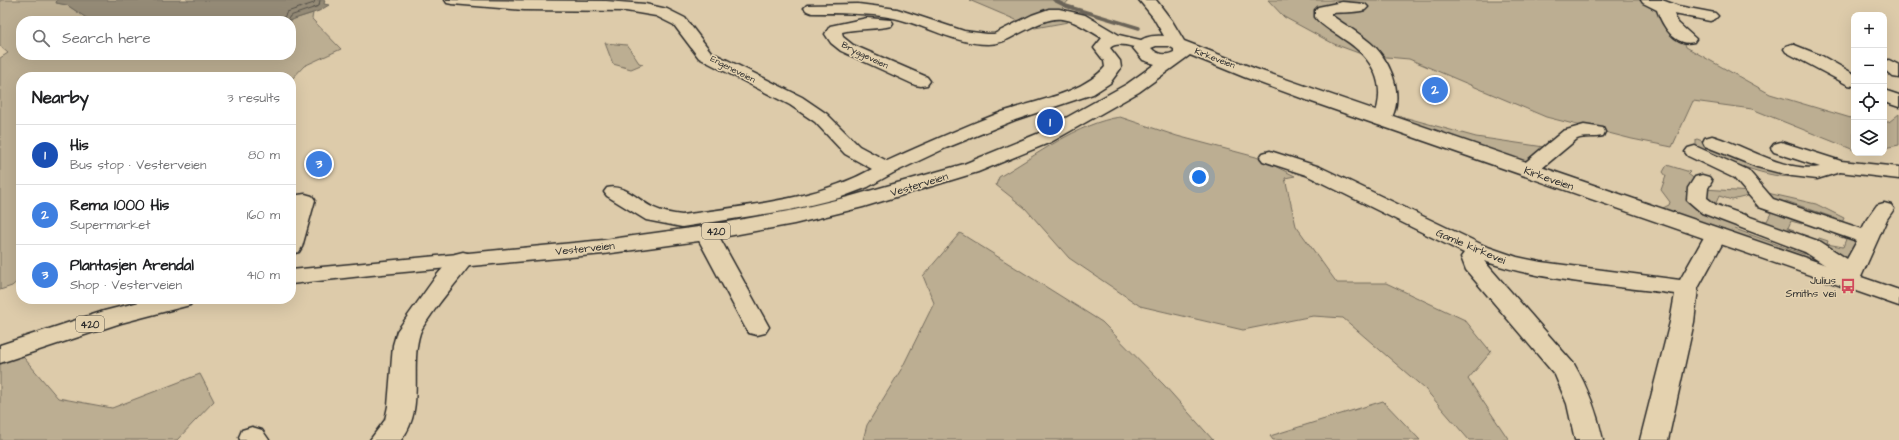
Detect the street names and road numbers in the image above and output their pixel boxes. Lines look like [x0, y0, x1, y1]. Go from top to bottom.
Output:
street label: Bryggeveien [839, 38, 891, 73]
street label: Kirkeveien [1193, 45, 1237, 72]
street label: Engeneveien [708, 53, 758, 87]
street label: Kirkeveien [1522, 163, 1576, 194]
street label: Vesterveien [888, 168, 950, 200]
road number: 420 [702, 223, 730, 239]
street label: Gamle kirkevei [1434, 225, 1508, 268]
street label: Vesterveien [555, 238, 616, 259]
road number: 420 [76, 316, 104, 332]

